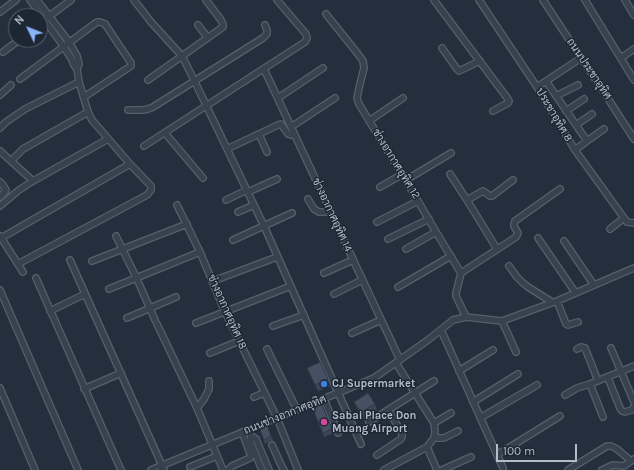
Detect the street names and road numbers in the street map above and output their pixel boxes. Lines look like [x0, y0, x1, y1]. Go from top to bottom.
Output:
street label: ถนนประชาอุทิศ [564, 36, 614, 102]
street label: ประชาอุทิศ 8 [533, 86, 575, 144]
street label: ช่างอากาศอุทิศ 12 [369, 127, 423, 201]
street label: ช่างอากาศอุทิศ 14 [309, 176, 355, 254]
street label: ช่างอากาศอุทิศ 18 [205, 273, 249, 351]
street label: ถนนช่างอากาศอุทิศ [242, 392, 328, 438]

